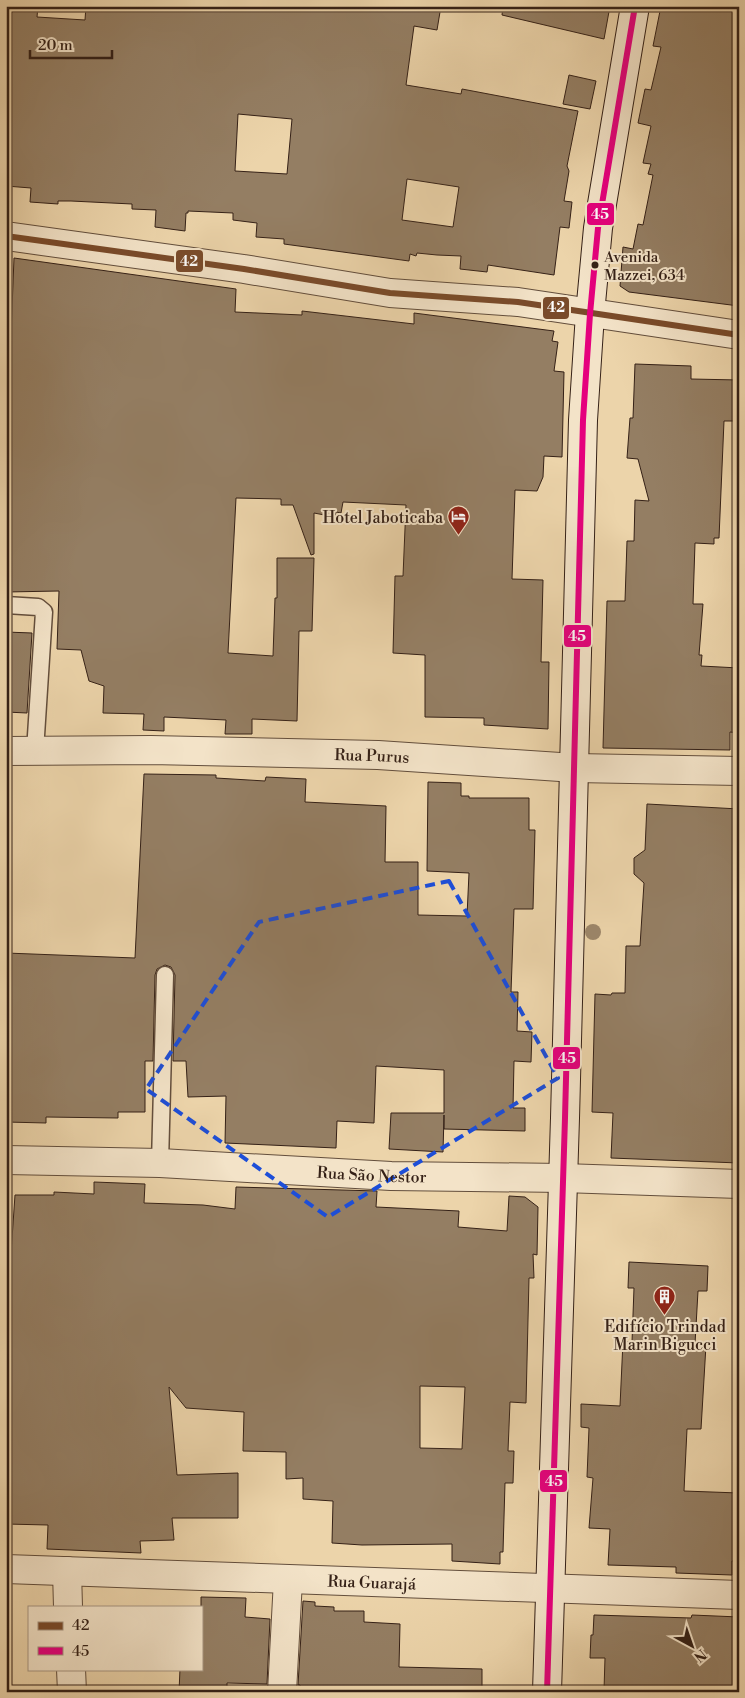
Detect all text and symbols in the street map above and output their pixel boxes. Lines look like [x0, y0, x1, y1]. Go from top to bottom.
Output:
scale bar [30, 28, 112, 60]
text: 20 m [38, 36, 73, 55]
line badge: 45 [586, 202, 615, 226]
text: 45 [591, 206, 609, 224]
place label: Avenida Mazzei, 634 [603, 248, 685, 285]
line badge: 42 [175, 249, 204, 273]
text: 42 [180, 253, 198, 271]
marker: Avenida Mazzei, 634 [590, 260, 600, 270]
line badge: 42 [542, 296, 570, 320]
text: 42 [547, 299, 565, 317]
hotel icon: Hotel Jaboticaba [447, 505, 471, 536]
place label: Hotel Jaboticaba [322, 508, 444, 528]
line badge: 45 [563, 624, 592, 648]
text: 45 [568, 628, 586, 646]
street label: Rua Purus [334, 745, 410, 768]
line badge: 45 [552, 1046, 581, 1070]
text: 45 [558, 1050, 576, 1068]
street label: Rua São Nestor [316, 1163, 427, 1187]
building icon: Edifício Trindad Marin Bigucci [653, 1285, 677, 1316]
place label: Edifício Trindad Marin Bigucci [604, 1317, 726, 1355]
line badge: 45 [539, 1469, 568, 1493]
text: 45 [545, 1473, 563, 1491]
street label: Rua Guarajá [327, 1571, 417, 1595]
legend [28, 1606, 202, 1670]
text: 42 [72, 1616, 89, 1635]
north arrow [668, 1620, 718, 1670]
text: 45 [72, 1642, 89, 1661]
text: N [690, 1645, 710, 1666]

